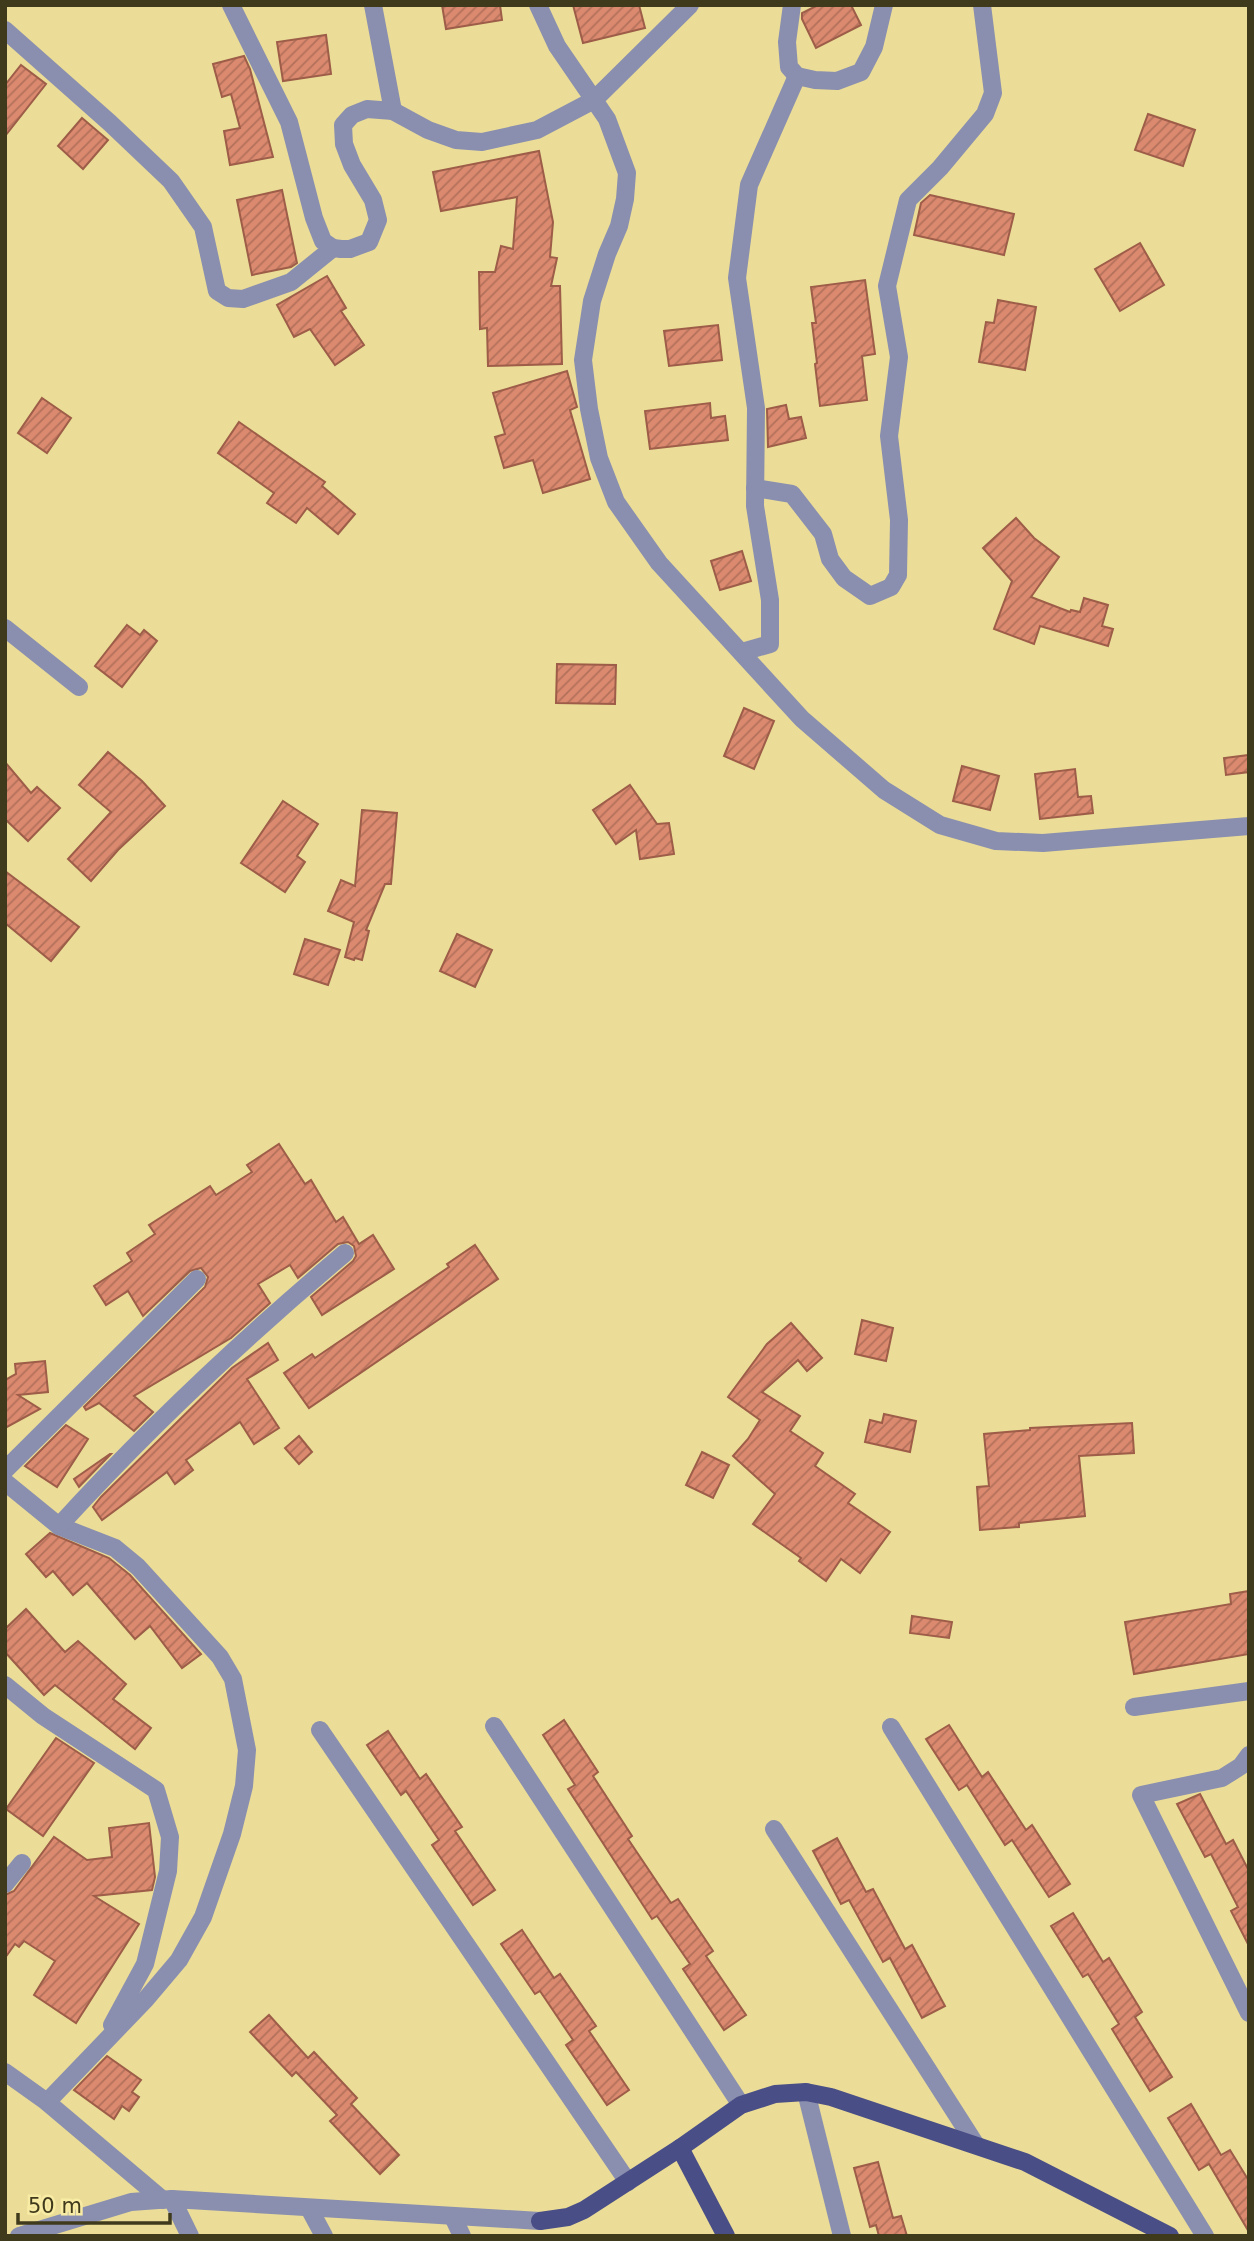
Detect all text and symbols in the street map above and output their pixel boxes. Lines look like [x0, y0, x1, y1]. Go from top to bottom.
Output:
scale bar [18, 2182, 170, 2226]
text: 50 m [28, 2194, 82, 2218]

